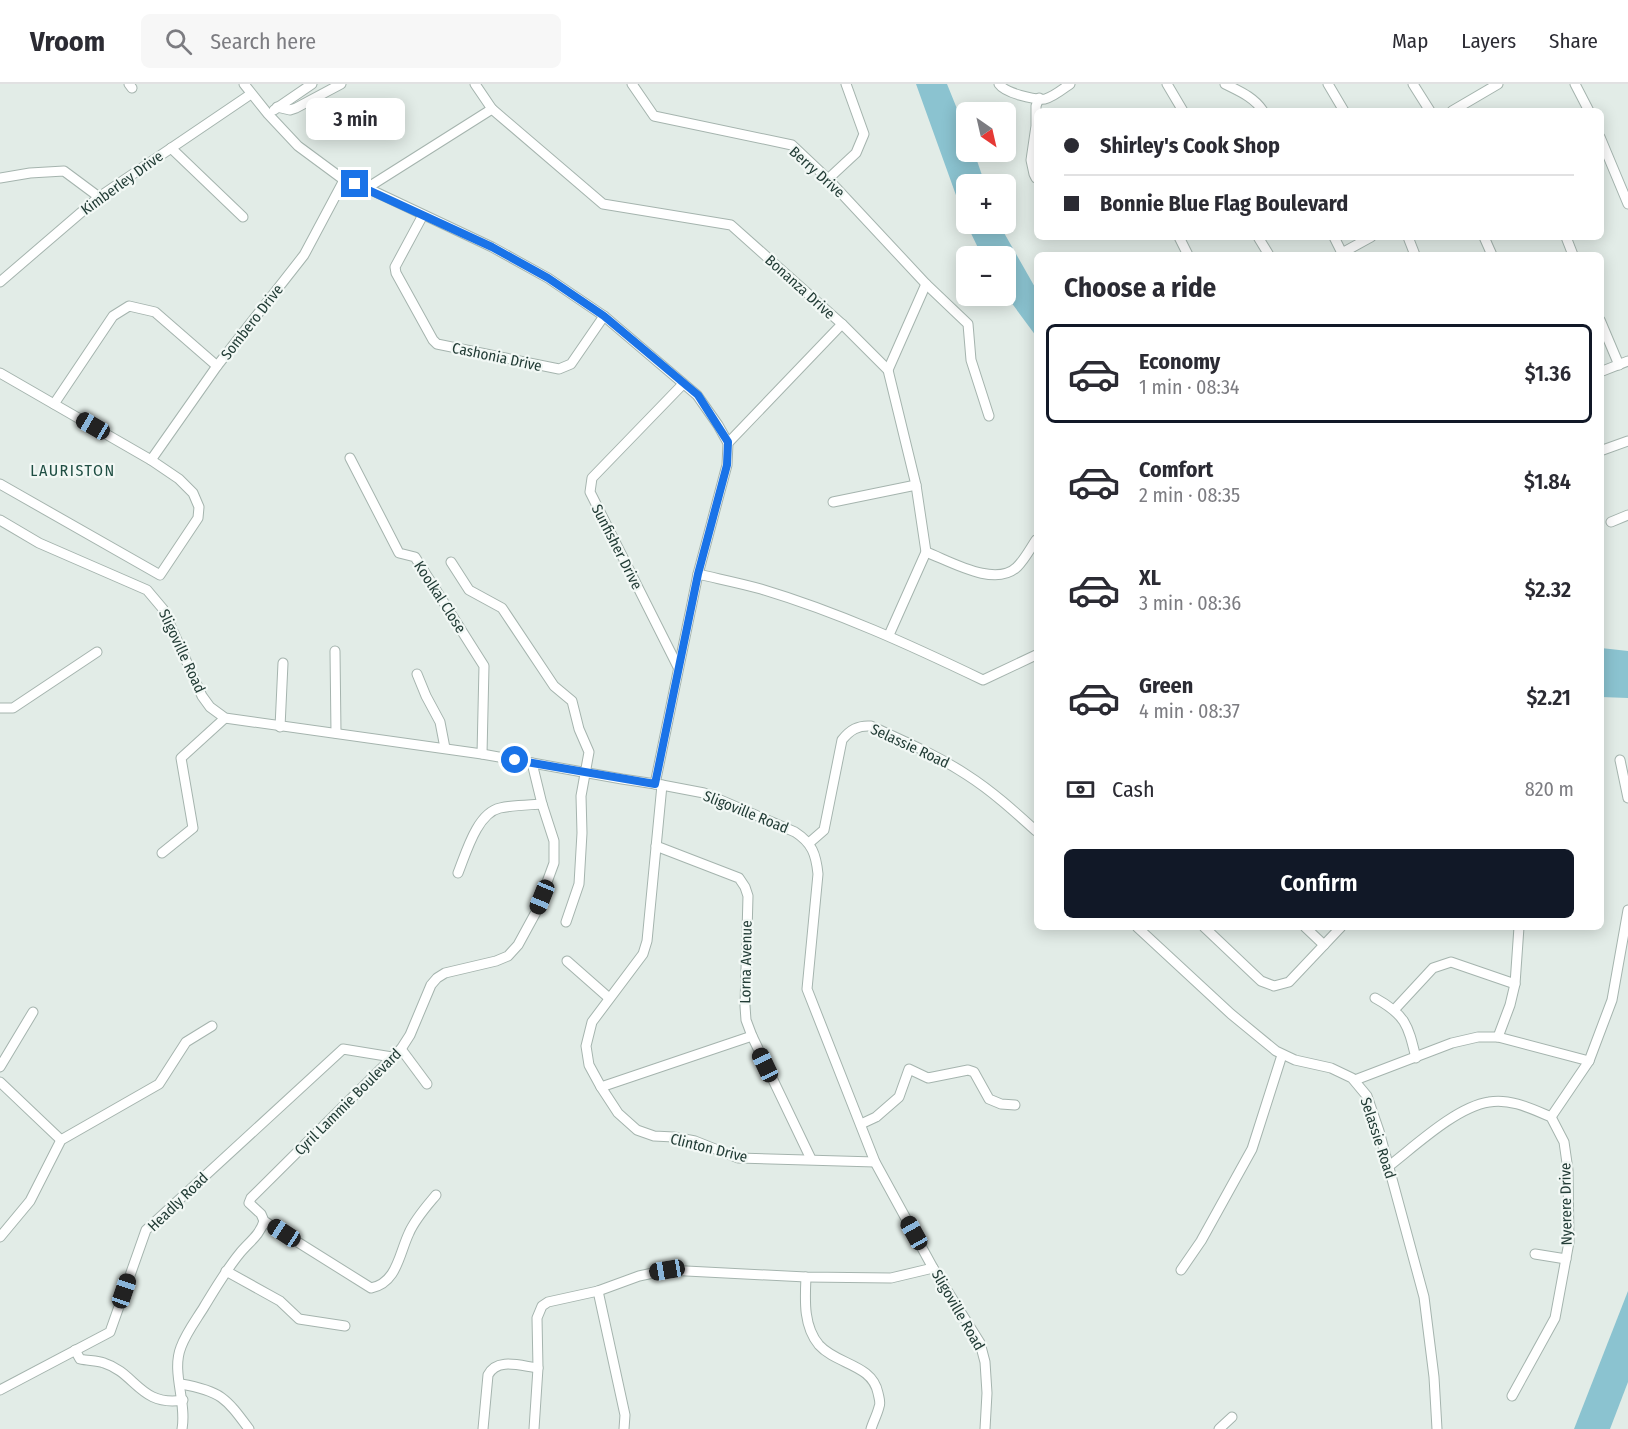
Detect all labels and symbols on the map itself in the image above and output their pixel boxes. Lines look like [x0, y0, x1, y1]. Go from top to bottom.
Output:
callout: 3 min [306, 97, 404, 139]
north arrow [956, 102, 1016, 162]
street label: Berry Drive [786, 143, 848, 201]
street label: Kimberley Drive [77, 147, 167, 219]
route end [341, 170, 368, 197]
street label: Bonanza Drive [761, 251, 839, 323]
street label: Sombero Drive [217, 281, 287, 363]
street label: Cashonia Drive [451, 339, 543, 375]
car [73, 409, 113, 443]
district label: LAURISTON [30, 461, 116, 480]
street label: Sunfisher Drive [588, 501, 646, 593]
street label: Koolkal Close [410, 558, 470, 636]
street label: Sligoville Road [155, 606, 209, 696]
street label: Selassie Road [868, 720, 952, 772]
route start [501, 746, 528, 773]
street label: Sligoville Road [701, 787, 791, 837]
car [527, 877, 557, 917]
street label: Lorna Avenue [736, 920, 756, 1004]
street label: Cyril Lammie Boulevard [291, 1045, 405, 1159]
car [749, 1045, 781, 1085]
street label: Selassie Road [1356, 1095, 1400, 1181]
street label: Clinton Drive [669, 1130, 749, 1166]
street label: Nyerere Drive [1556, 1162, 1576, 1246]
street label: Headly Road [144, 1169, 212, 1235]
car [897, 1213, 931, 1253]
car [264, 1216, 304, 1250]
car [648, 1258, 686, 1282]
street label: Sligoville Road [928, 1266, 988, 1354]
car [110, 1271, 138, 1311]

